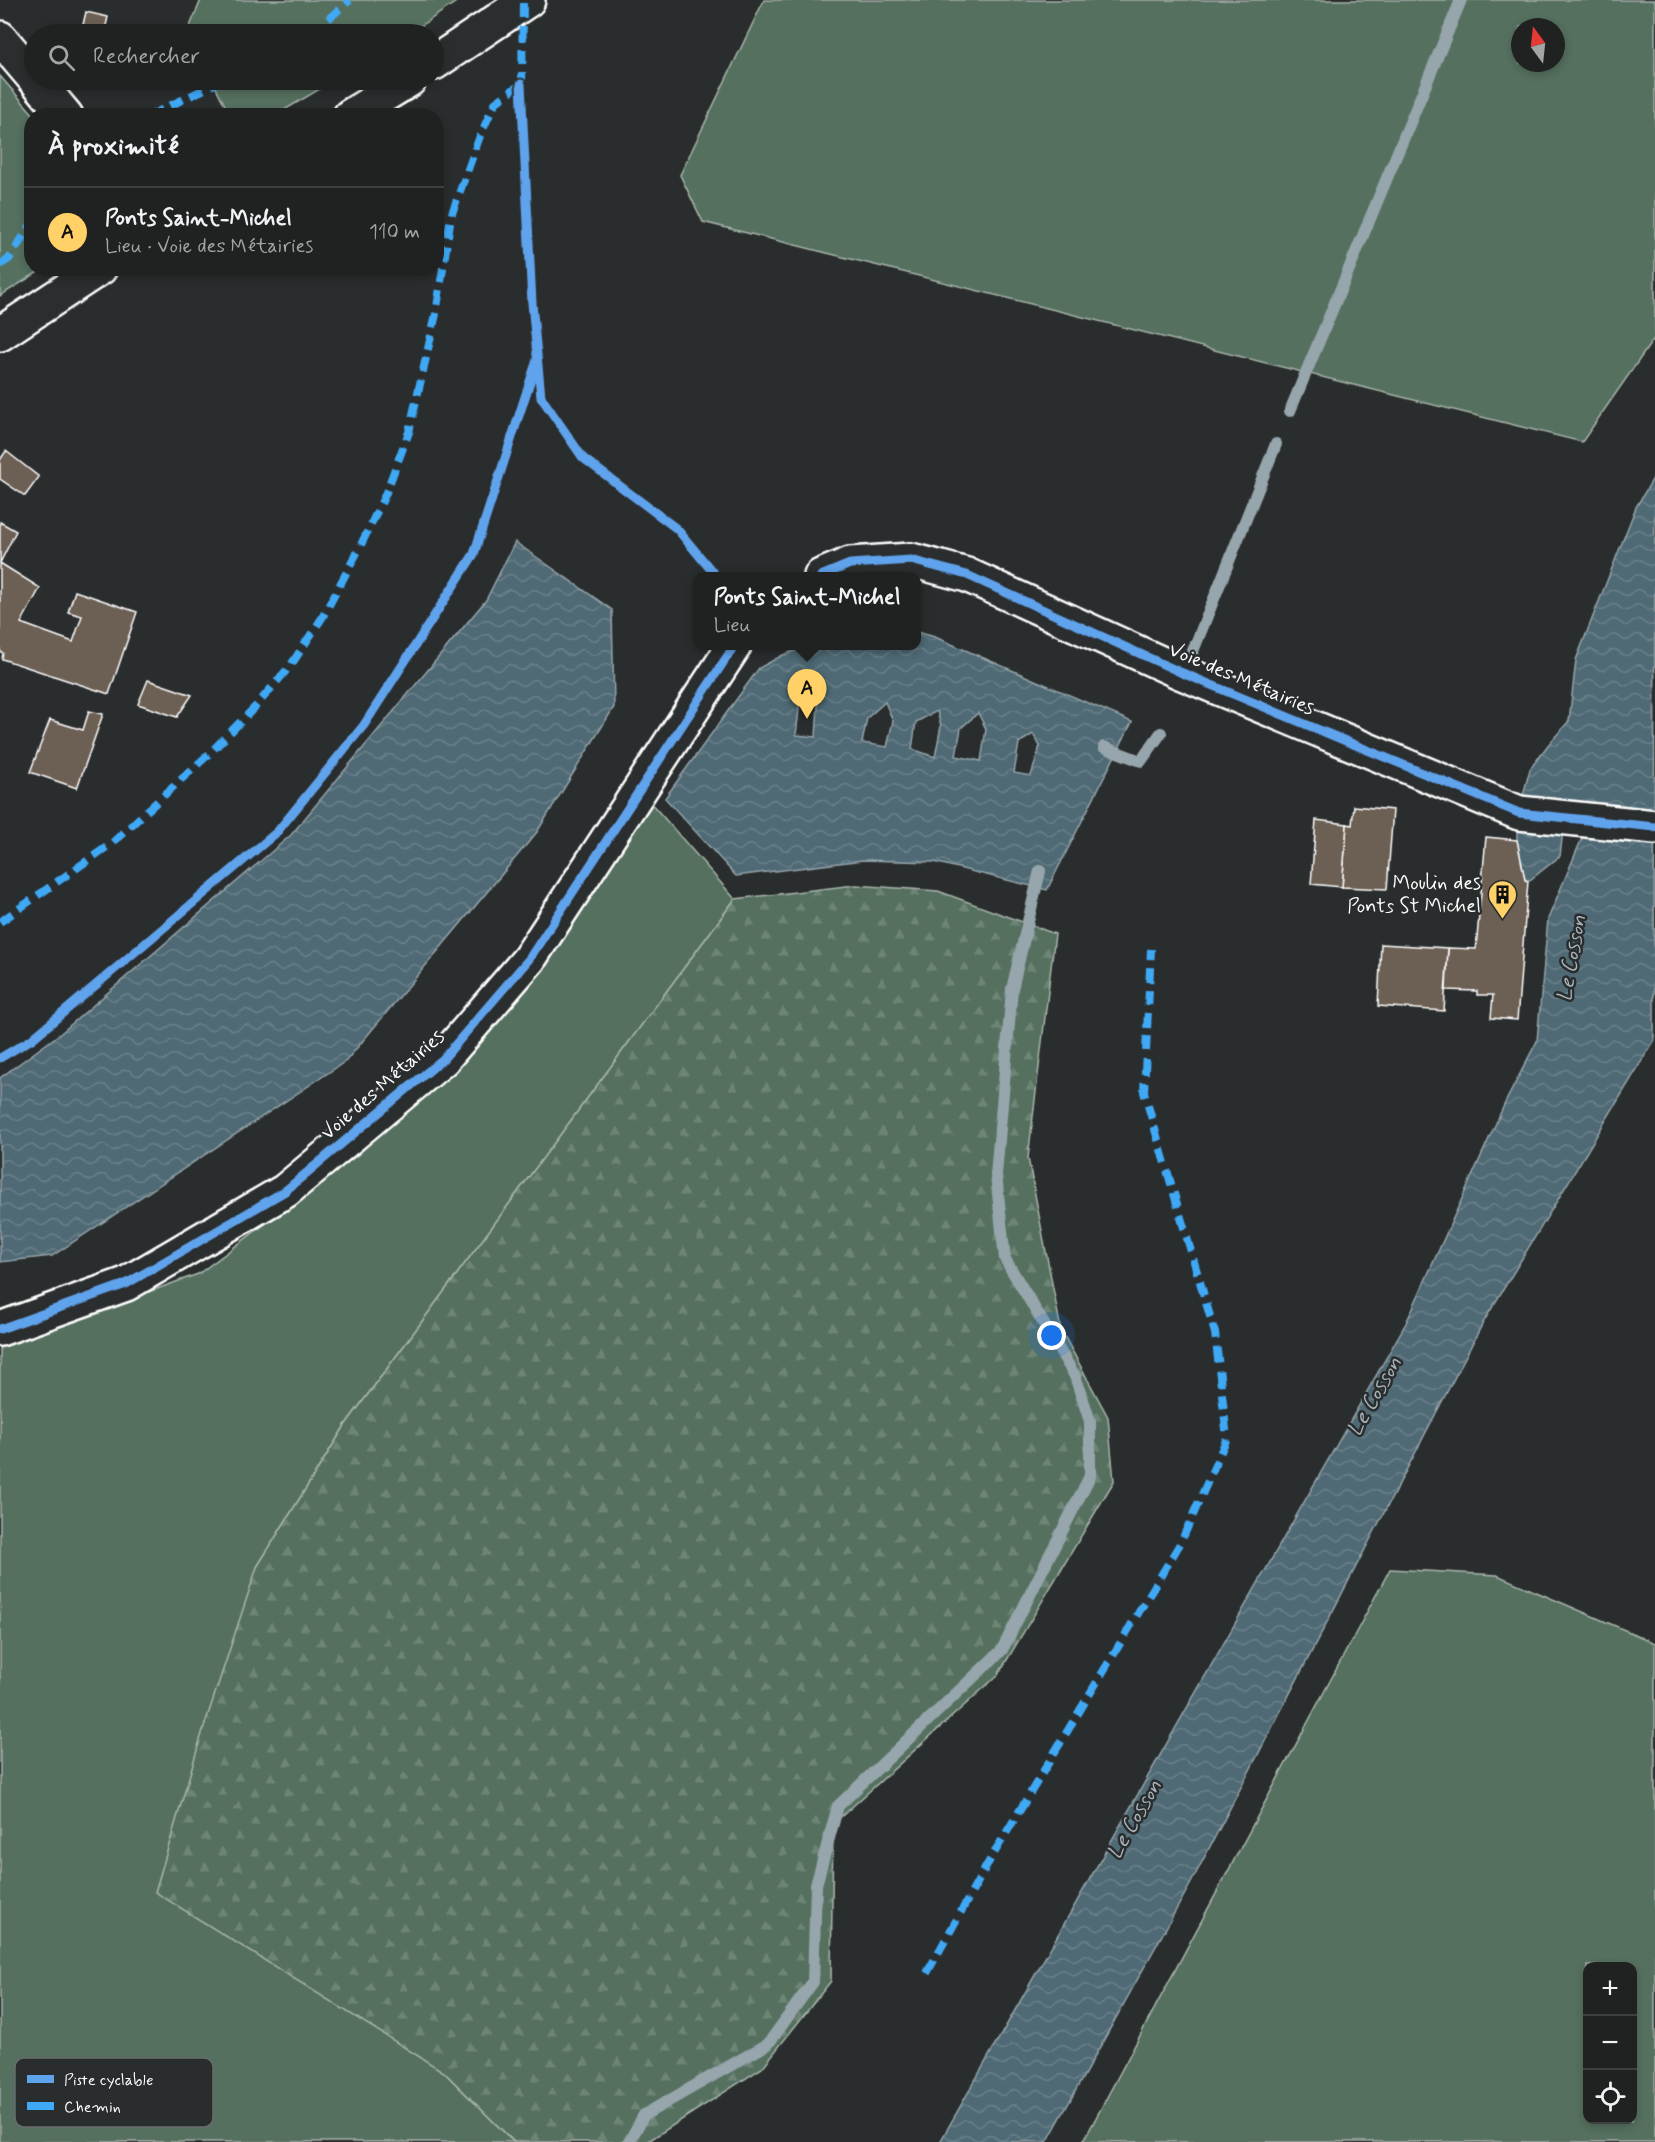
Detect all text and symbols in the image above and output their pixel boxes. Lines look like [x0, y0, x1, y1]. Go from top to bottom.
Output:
north arrow [1511, 18, 1565, 72]
search box [24, 24, 444, 90]
icon: search [45, 41, 78, 74]
text: Rechercher [93, 43, 200, 71]
text: À proximité [48, 130, 179, 164]
text: Ponts Saint-Michel [105, 205, 292, 233]
text: A [61, 219, 74, 246]
text: 110 m [369, 219, 420, 246]
text: Lieu · Voie des Métairies [105, 233, 313, 260]
popup [693, 572, 921, 650]
text: Ponts Saint-Michel [714, 584, 900, 612]
text: Lieu [714, 612, 751, 639]
street label: Voie des Métairies [1164, 636, 1319, 722]
pin: A [788, 670, 826, 719]
place label: Moulin des Ponts St Michel [1347, 870, 1481, 920]
building icon: Moulin des Ponts St Michel [1486, 878, 1518, 920]
water label: Le Cosson [1551, 913, 1593, 1004]
street label: Voie des Métairies [315, 1024, 451, 1147]
your location [1037, 1321, 1066, 1350]
water label: Le Cosson [1341, 1352, 1409, 1441]
water label: Le Cosson [1101, 1775, 1169, 1864]
map controls [1583, 1962, 1637, 2124]
button: + [1583, 1962, 1637, 2016]
button: − [1583, 2016, 1637, 2070]
legend [15, 2058, 213, 2127]
text: Piste cyclable [64, 2070, 153, 2091]
button: locate [1583, 2070, 1637, 2124]
text: Chemin [64, 2097, 121, 2118]

